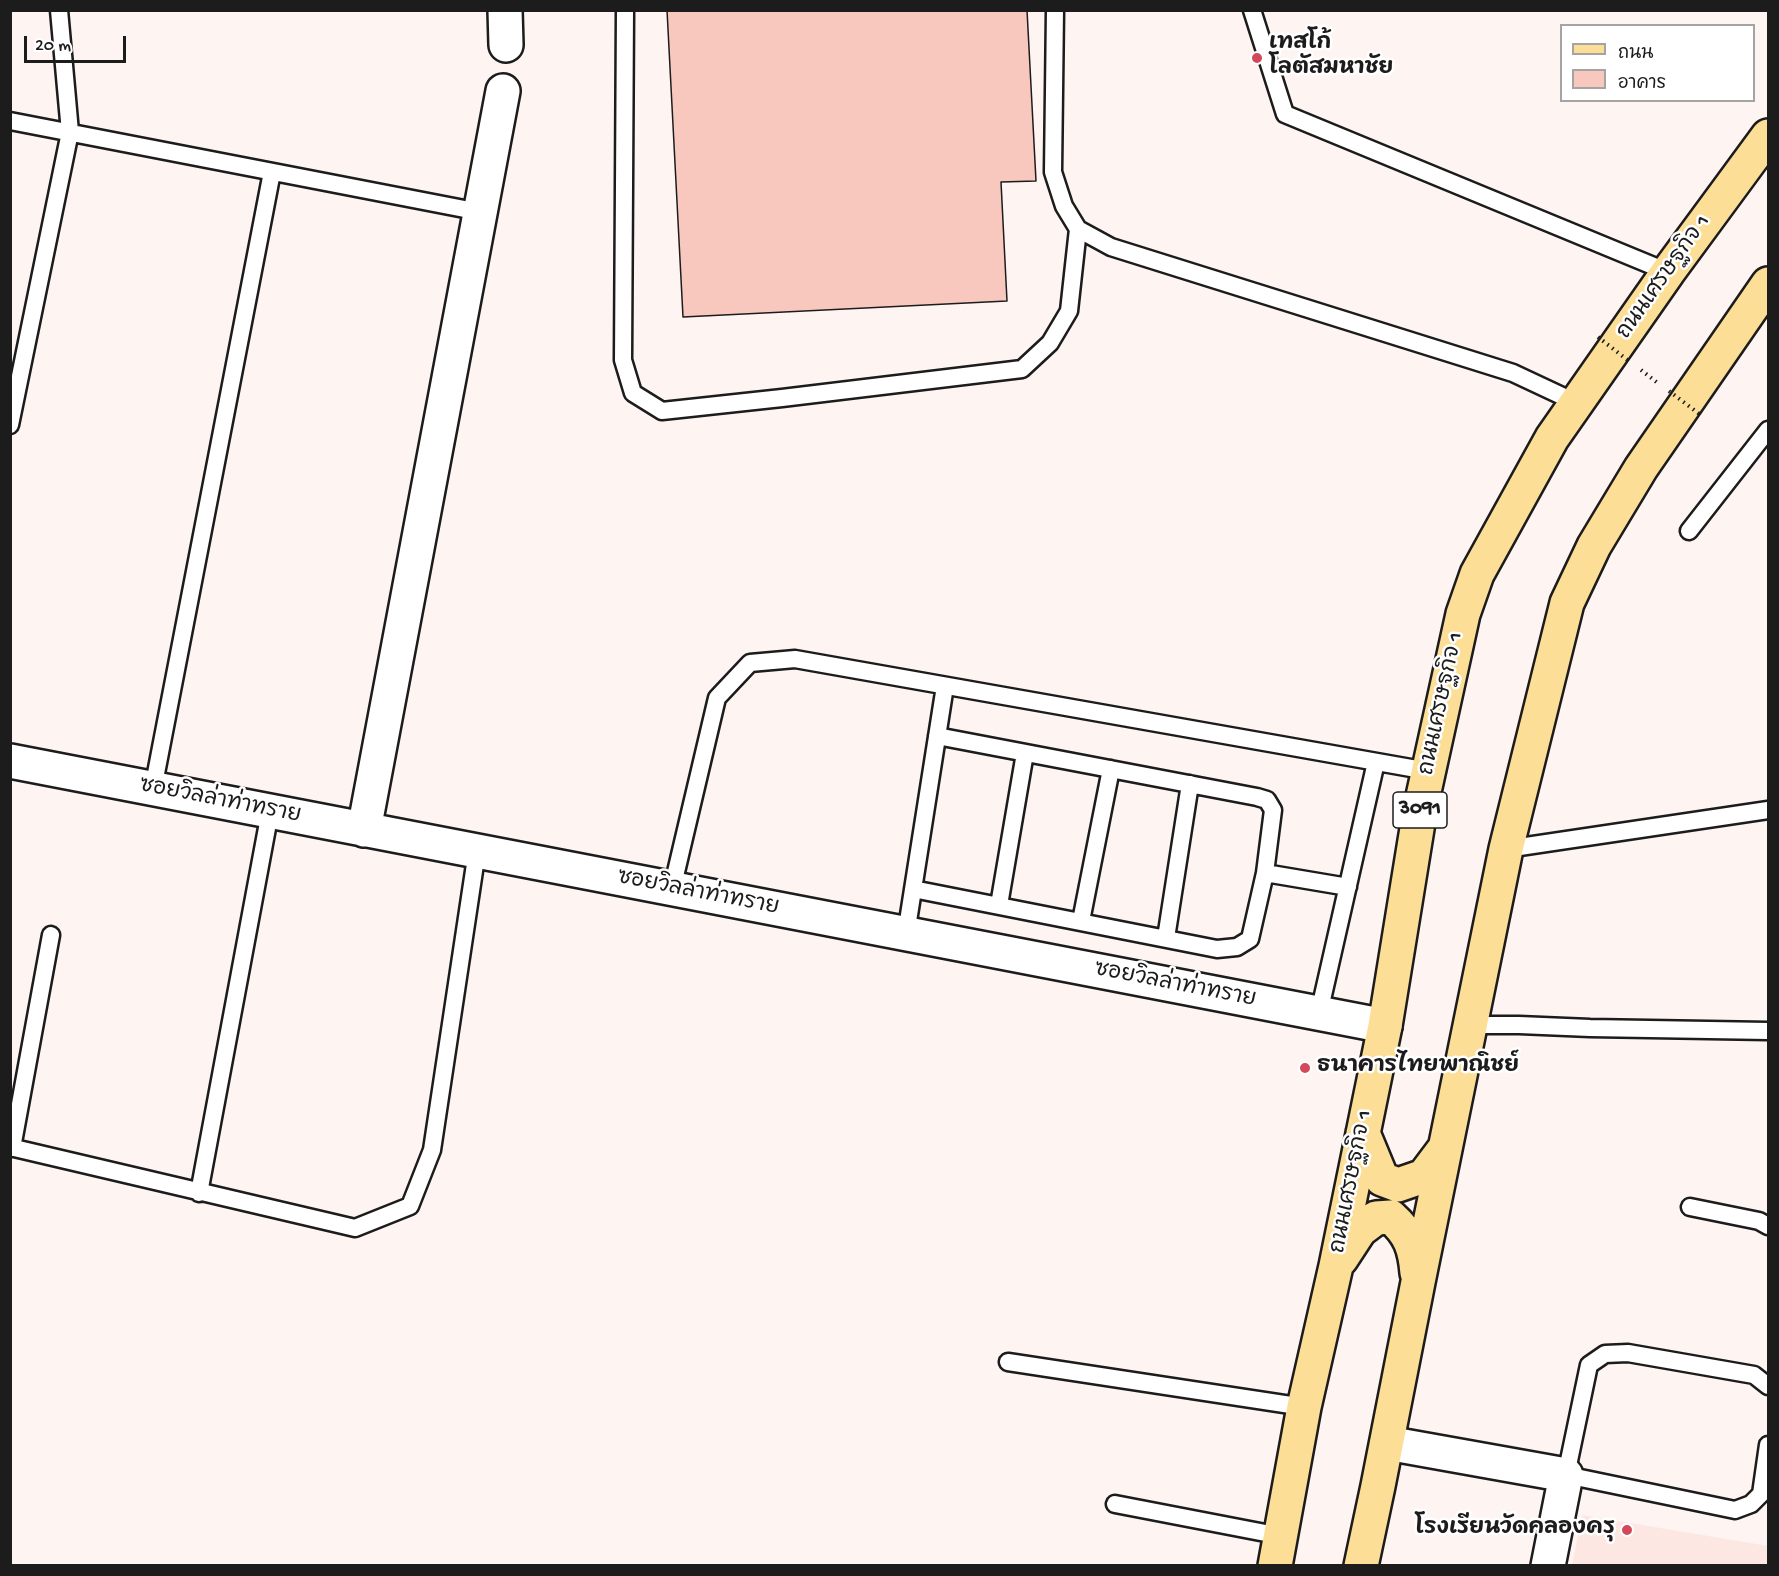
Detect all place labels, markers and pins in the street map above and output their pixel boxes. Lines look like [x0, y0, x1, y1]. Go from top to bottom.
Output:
place label: เทสโก้ โลตัสมหาชัย [1269, 32, 1393, 84]
marker: เทสโก้ โลตัสมหาชัย [1250, 51, 1264, 65]
place label: ธนาคารไทยพาณิชย์ [1317, 1055, 1519, 1081]
marker: ธนาคารไทยพาณิชย์ [1298, 1061, 1312, 1075]
place label: โรงเรียนวัดคลองครุ [1415, 1517, 1615, 1543]
marker: โรงเรียนวัดคลองครุ [1620, 1523, 1634, 1537]

